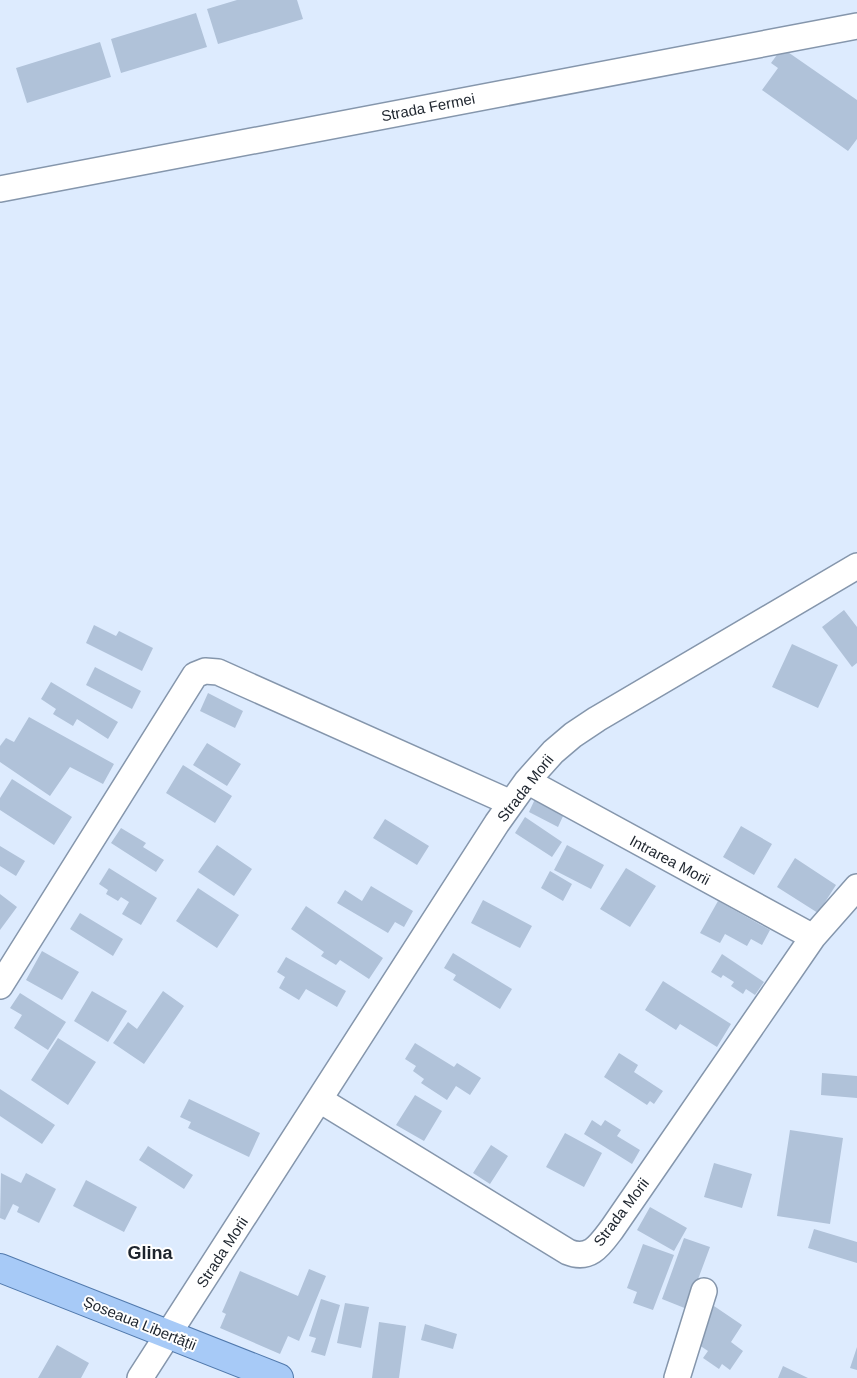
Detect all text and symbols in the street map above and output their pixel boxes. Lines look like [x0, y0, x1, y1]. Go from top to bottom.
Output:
street label: Strada Fermei [380, 90, 476, 124]
street label: Strada Morii [493, 751, 557, 825]
street label: Intrarea Morii [627, 832, 713, 888]
street label: Strada Morii [590, 1175, 652, 1249]
street label: Strada Morii [193, 1213, 251, 1291]
district label: Glina [127, 1243, 173, 1263]
street label: Șoseaua Libertății [81, 1293, 199, 1353]

